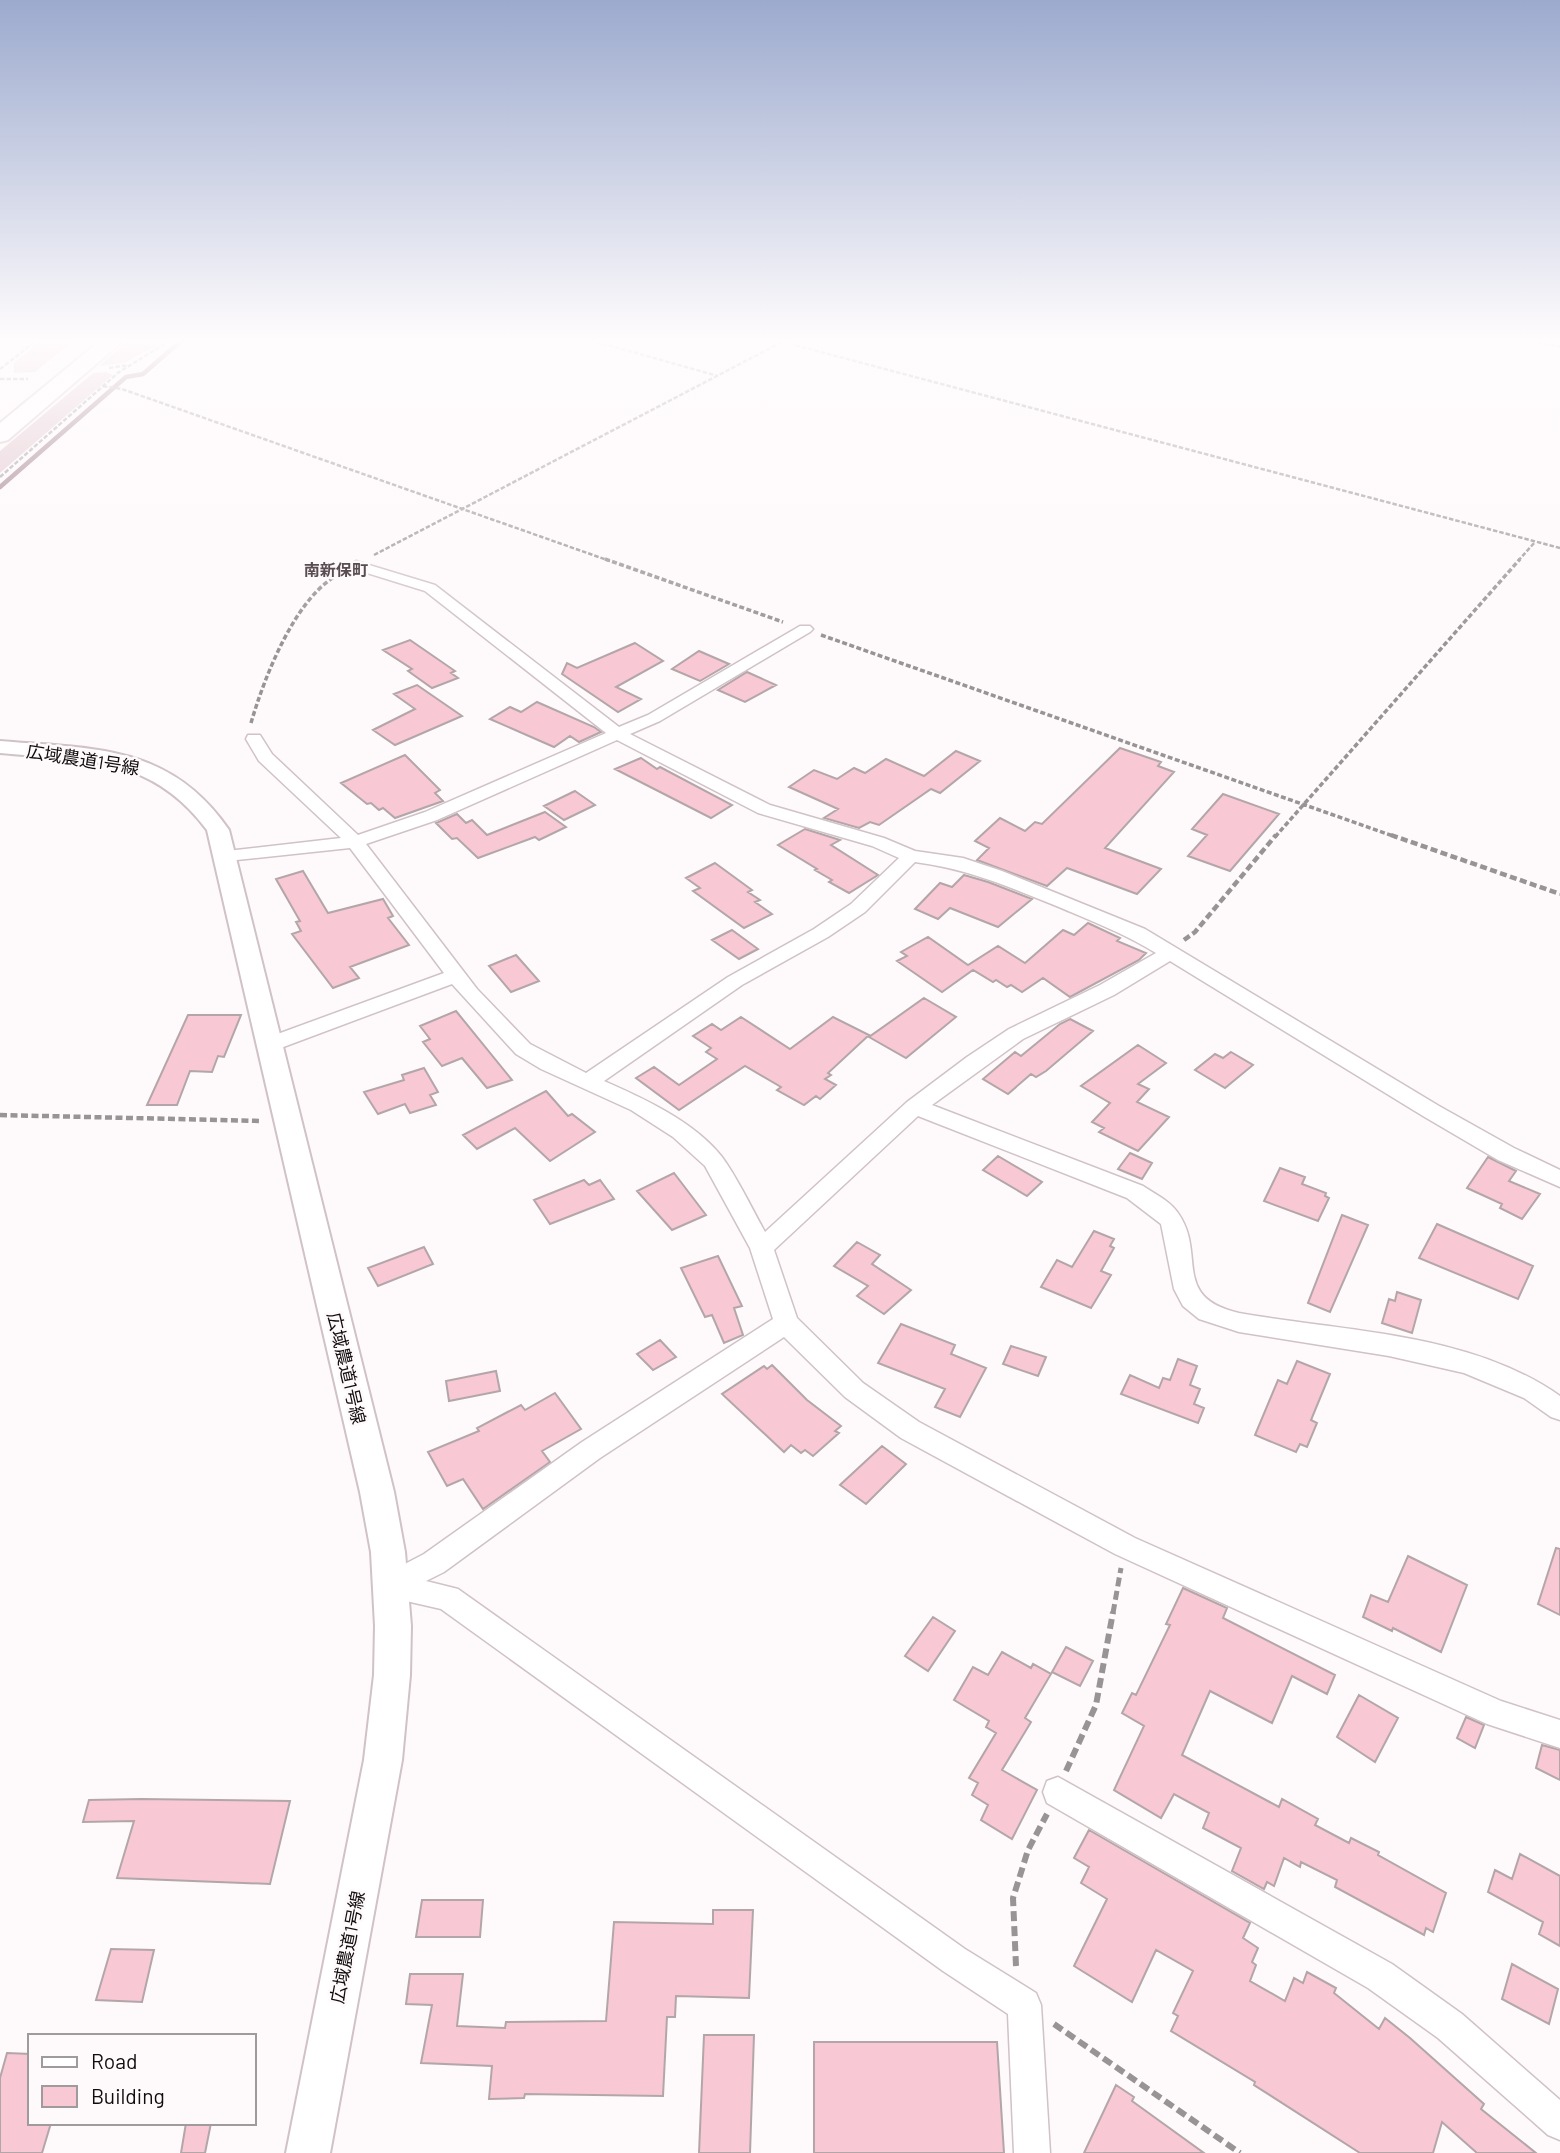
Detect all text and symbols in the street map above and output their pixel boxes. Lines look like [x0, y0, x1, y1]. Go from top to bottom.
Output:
district label: 南新保町 [304, 560, 368, 579]
street label: 広域農道1号線 [25, 739, 141, 779]
street label: 広域農道1号線 [323, 1310, 371, 1426]
street label: 広域農道1号線 [325, 1889, 369, 2005]
legend [28, 2034, 256, 2125]
text: Road [91, 2048, 137, 2073]
text: Building [91, 2083, 165, 2108]

